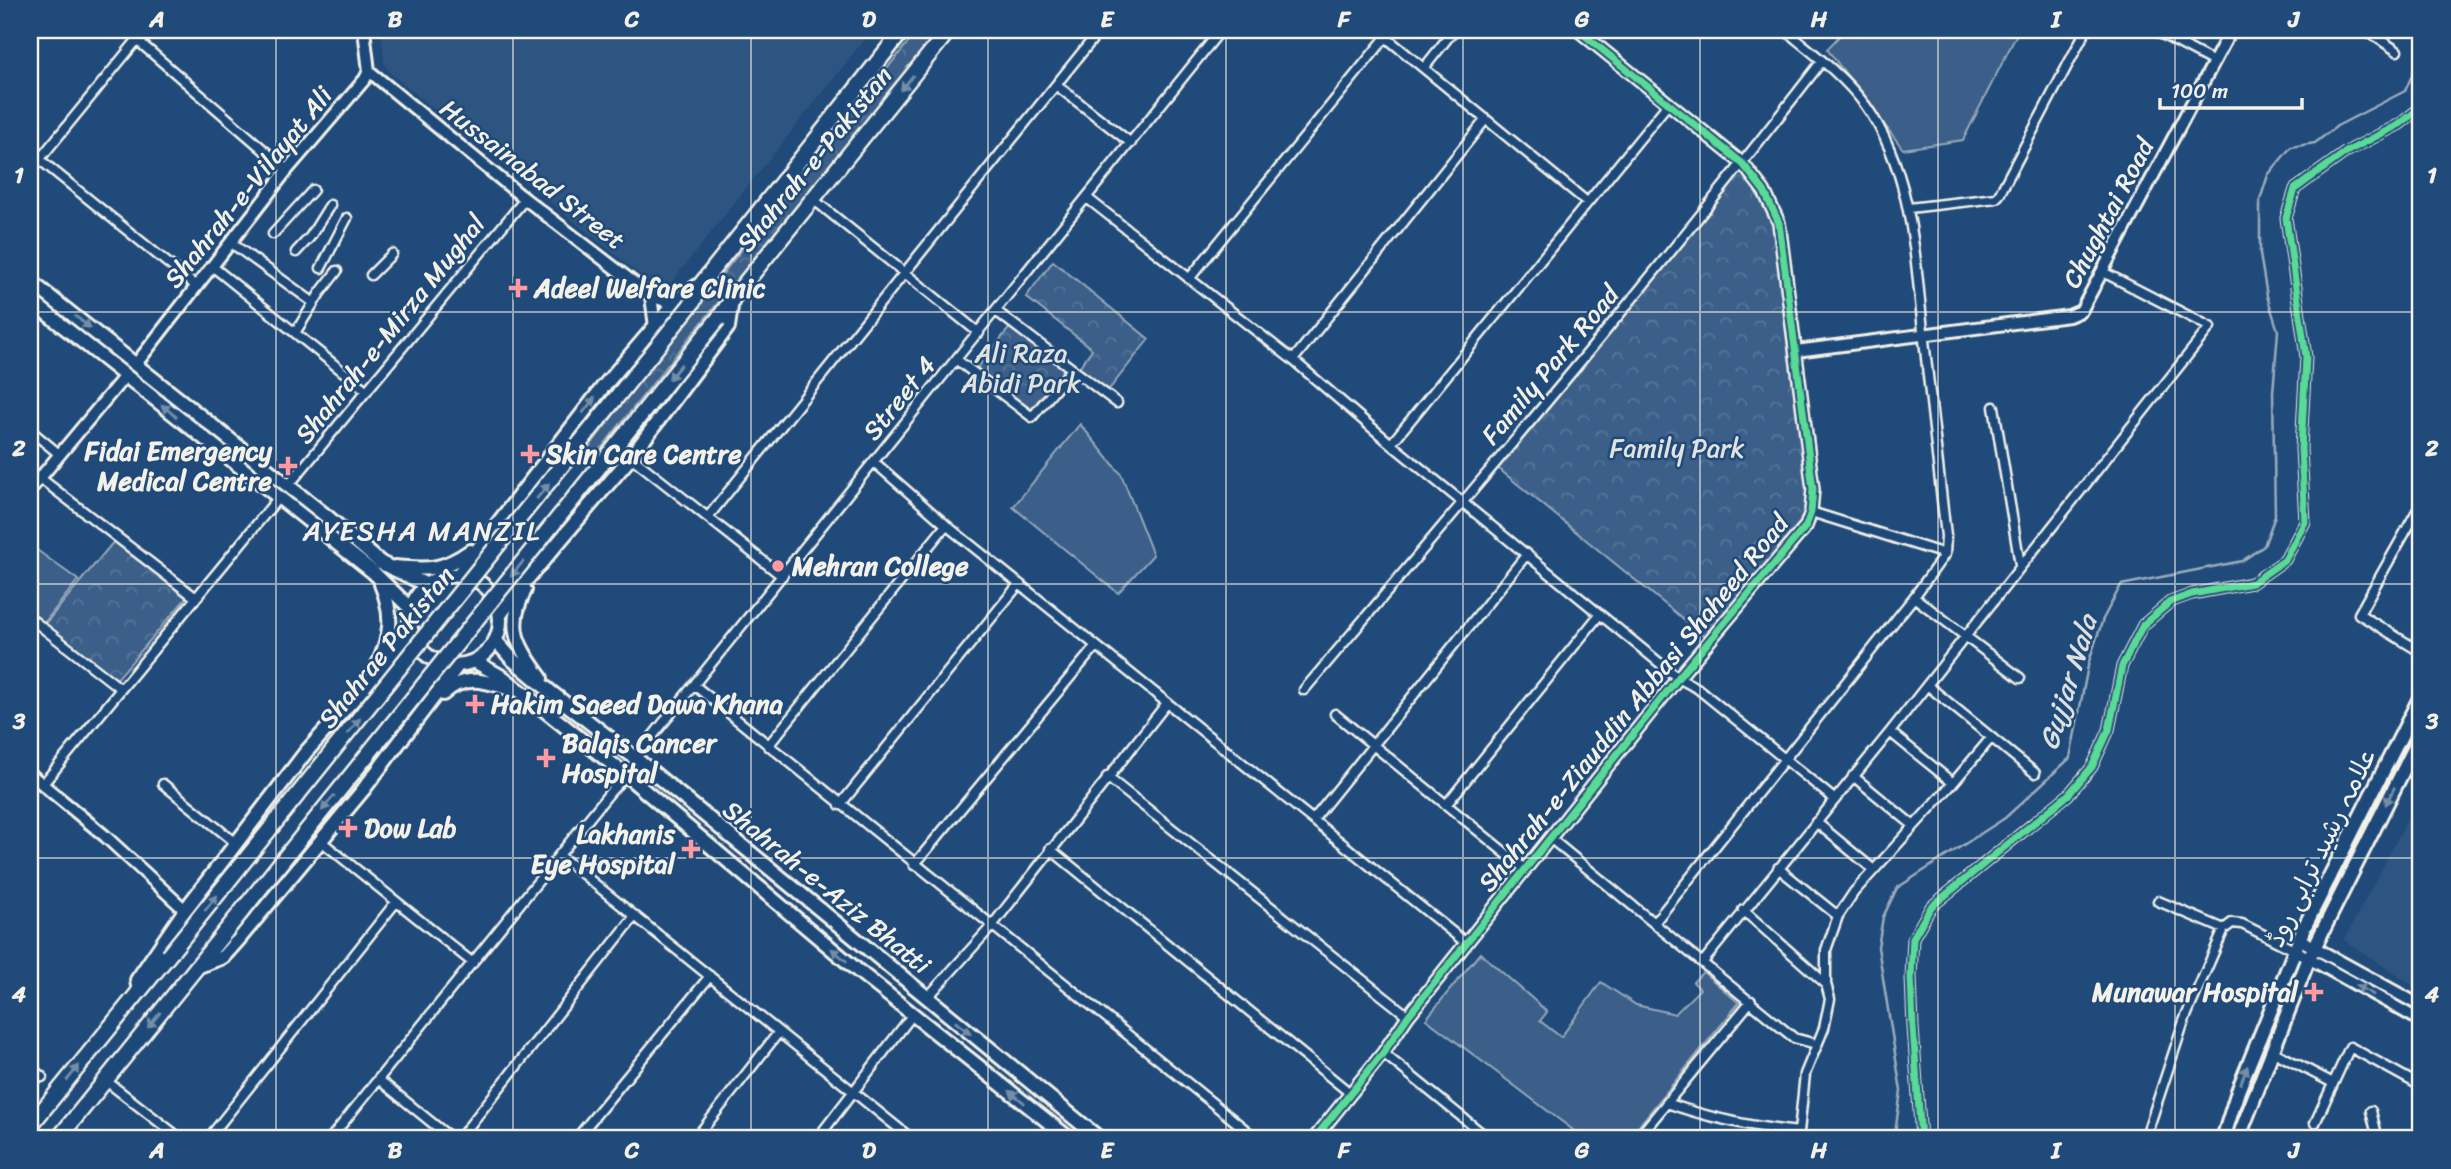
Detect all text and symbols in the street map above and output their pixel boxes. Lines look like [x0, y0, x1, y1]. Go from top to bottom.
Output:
text: A [148, 0, 165, 40]
text: B [388, 0, 403, 40]
text: C [624, 0, 640, 40]
text: D [862, 0, 877, 40]
text: E [1101, 0, 1116, 40]
text: F [1337, 0, 1352, 40]
text: G [1574, 0, 1590, 40]
text: H [1810, 0, 1828, 40]
text: I [2050, 0, 2062, 40]
text: J [2287, 0, 2301, 40]
street label: Shahrah-e-Pakistan [724, 55, 904, 263]
scale bar [2160, 66, 2302, 110]
text: 100 m [2171, 72, 2228, 110]
one-way arrow [900, 74, 914, 92]
street label: Shahrah-e-Vilayat Ali [152, 75, 345, 299]
street label: Hussainabad Street [430, 86, 636, 262]
street label: Chughtai Road [2049, 127, 2168, 296]
text: 1 [14, 155, 24, 196]
text: 1 [2427, 155, 2437, 196]
street label: Shahrah-e-Mirza Mughal [282, 203, 498, 454]
place label: Adeel Welfare Clinic [533, 265, 766, 311]
street label: Family Park Road [1469, 273, 1633, 455]
marker: Adeel Welfare Clinic [508, 278, 528, 298]
one-way arrow [74, 315, 92, 329]
park label: Ali Raza Abidi Park [960, 330, 1081, 406]
street label: Street 4 [850, 345, 948, 451]
one-way arrow [668, 364, 683, 381]
one-way arrow [581, 396, 596, 413]
one-way arrow [160, 404, 178, 418]
park label: Family Park [1609, 425, 1745, 471]
text: 2 [11, 428, 26, 469]
place label: Fidai Emergency Medical Centre [84, 428, 273, 504]
text: 2 [2424, 428, 2439, 469]
place label: Skin Care Centre [545, 431, 742, 477]
marker: Skin Care Centre [520, 444, 540, 464]
marker: Fidai Emergency Medical Centre [278, 456, 298, 476]
one-way arrow [535, 483, 550, 501]
street label: Shahrah-e-Ziauddin Abbasi Shaheed Road [1465, 502, 1802, 902]
district label: AYESHA MANZIL [302, 506, 541, 555]
place label: Mehran College [791, 543, 969, 589]
street label: Shahrae Pakistan [306, 555, 466, 739]
marker: Mehran College [770, 558, 786, 574]
one-way arrow [510, 560, 525, 577]
water label: Gujjar Nala [2024, 607, 2112, 756]
place label: Hakim Saeed Dawa Khana [491, 681, 784, 727]
marker: Hakim Saeed Dawa Khana [465, 694, 485, 714]
text: 3 [12, 701, 26, 742]
text: 3 [2425, 701, 2439, 742]
one-way arrow [346, 717, 361, 734]
place label: Balqis Cancer Hospital [562, 720, 719, 796]
street label: علامہ رشید ترابی روڈ [2252, 739, 2390, 955]
marker: Balqis Cancer Hospital [536, 748, 556, 768]
one-way arrow [2384, 786, 2396, 805]
street label: Shahrah-e-Aziz Bhatti [712, 788, 942, 987]
one-way arrow [321, 794, 336, 812]
place label: Dow Lab [364, 805, 457, 851]
place label: Lakhanis Eye Hospital [531, 811, 677, 887]
marker: Dow Lab [338, 818, 358, 838]
marker: Lakhanis Eye Hospital [681, 839, 701, 859]
one-way arrow [204, 894, 219, 912]
one-way arrow [830, 948, 847, 963]
place label: Munawar Hospital [2091, 969, 2300, 1015]
text: 4 [11, 974, 27, 1015]
text: 4 [2424, 974, 2440, 1015]
marker: Munawar Hospital [2304, 982, 2324, 1002]
one-way arrow [2356, 983, 2375, 996]
one-way arrow [146, 1010, 161, 1028]
one-way arrow [954, 1020, 972, 1035]
one-way arrow [65, 1064, 79, 1082]
one-way arrow [2239, 1064, 2250, 1085]
one-way arrow [1008, 1089, 1026, 1104]
text: A [148, 1130, 165, 1169]
text: B [388, 1130, 403, 1169]
text: C [624, 1130, 640, 1169]
text: D [862, 1130, 877, 1169]
text: E [1101, 1130, 1116, 1169]
text: F [1337, 1130, 1352, 1169]
text: G [1574, 1130, 1590, 1169]
text: H [1810, 1130, 1828, 1169]
text: I [2050, 1130, 2062, 1169]
text: J [2287, 1130, 2301, 1169]

